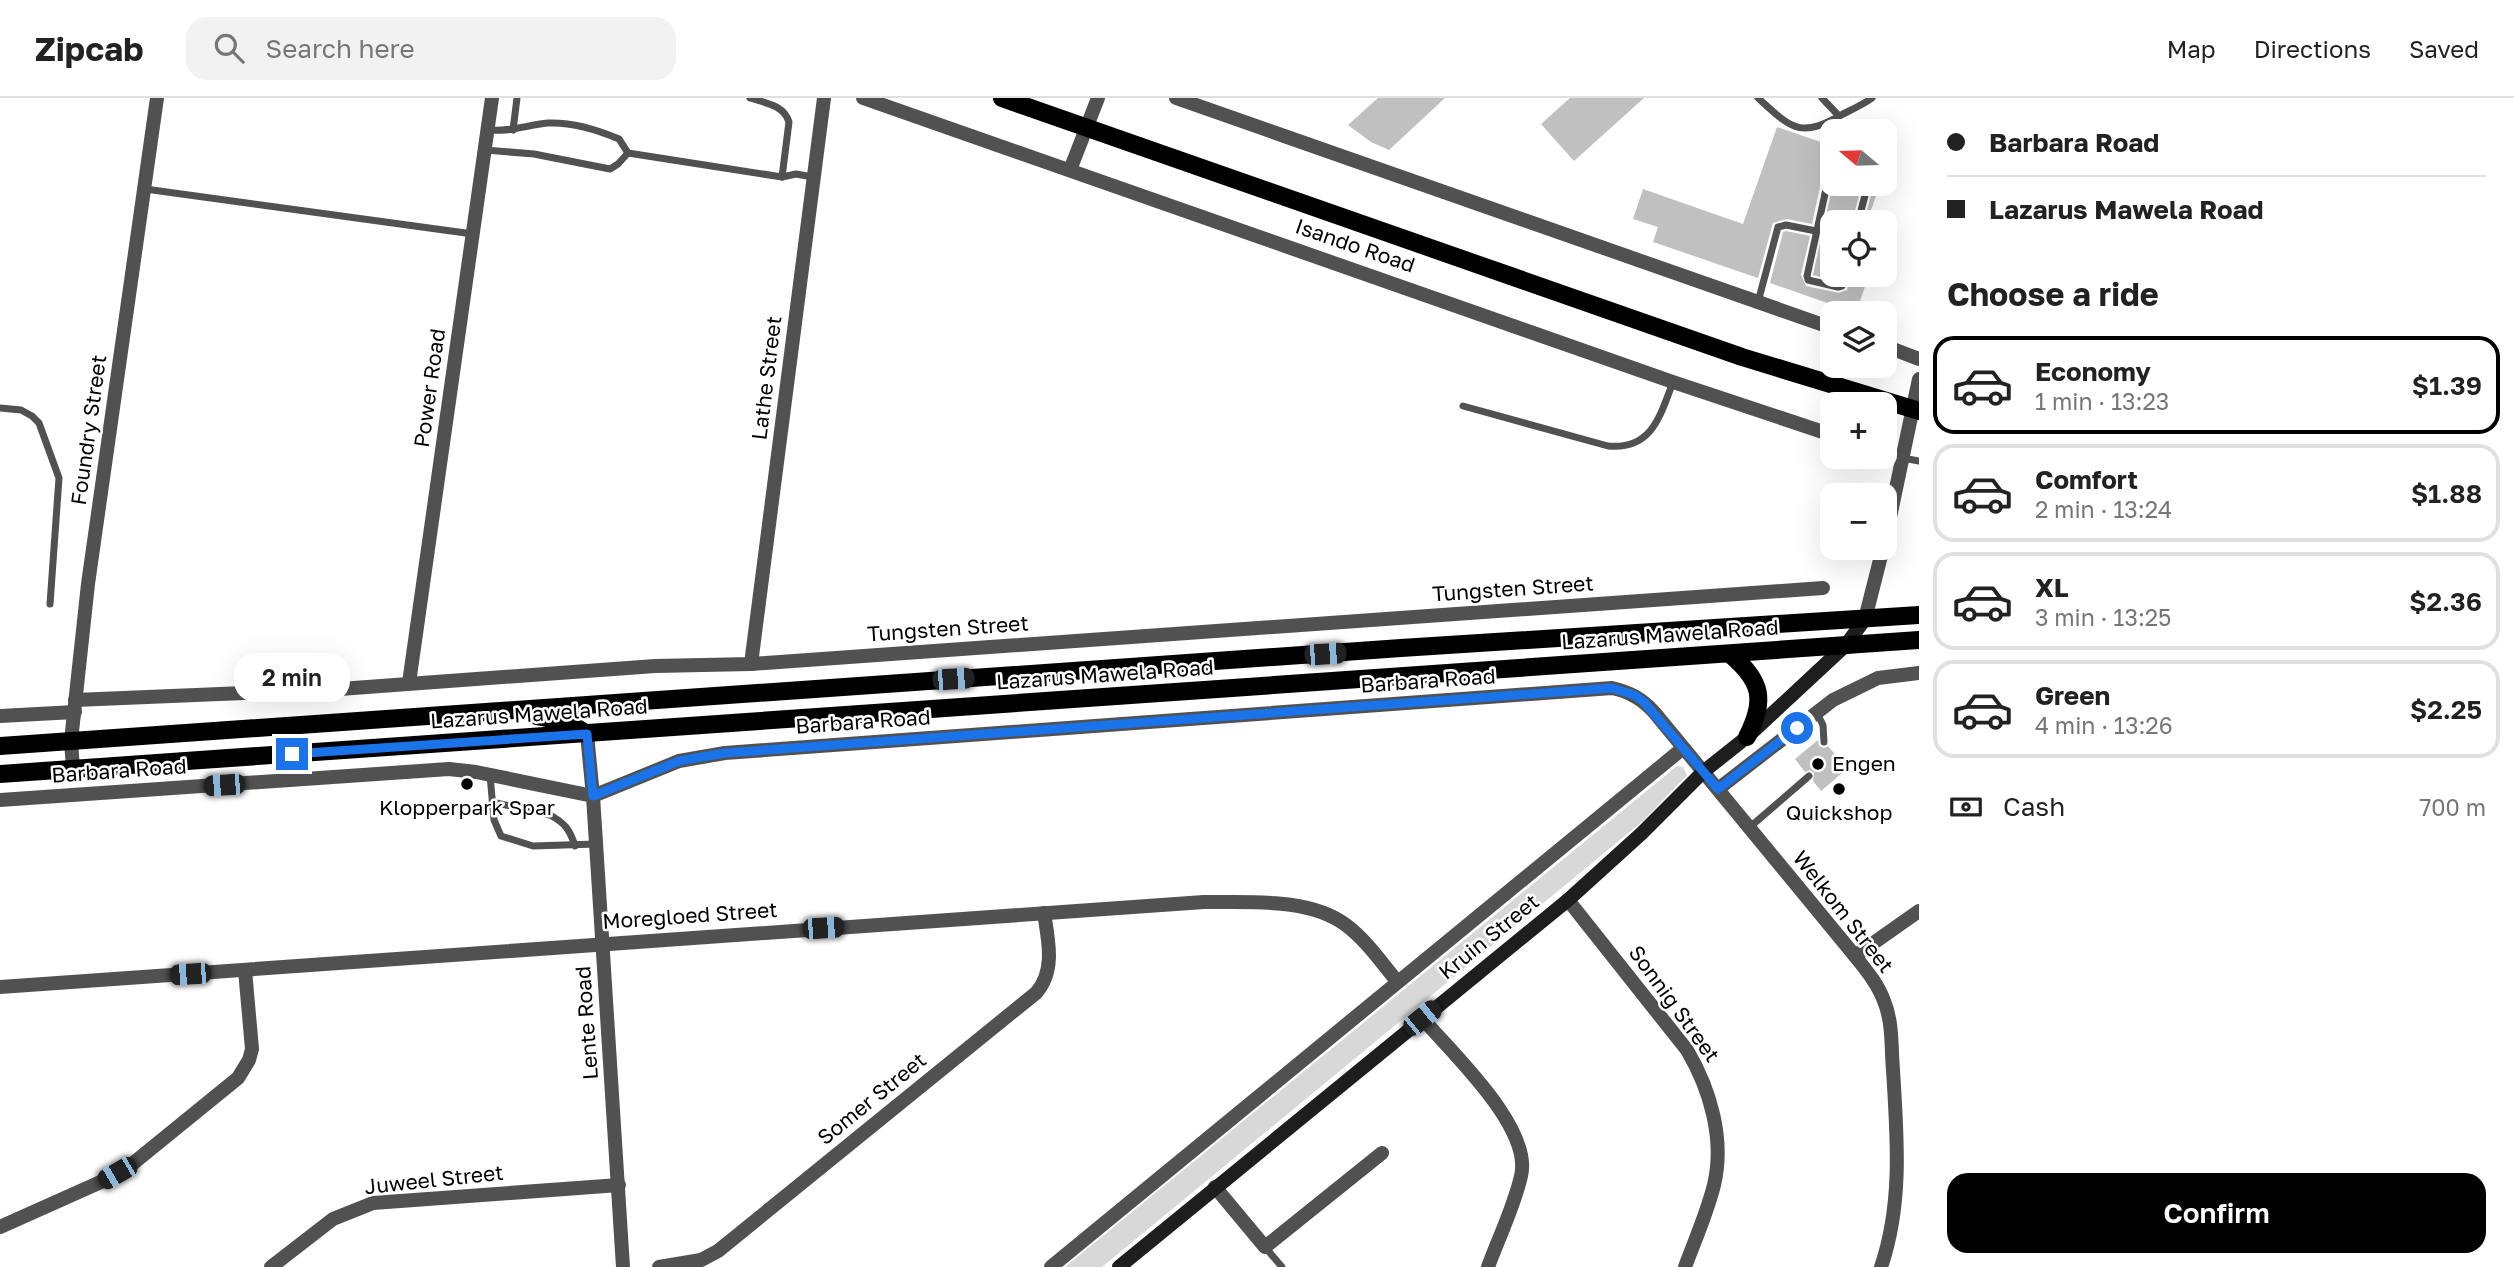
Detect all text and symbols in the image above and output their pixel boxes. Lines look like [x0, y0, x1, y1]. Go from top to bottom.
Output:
search box [186, 17, 676, 80]
text: Zipcab [35, 29, 144, 68]
icon: search [210, 29, 248, 67]
text: Search here [266, 33, 415, 64]
text: Map [2167, 34, 2216, 63]
text: Directions [2254, 34, 2371, 63]
text: Saved [2409, 34, 2479, 63]
north arrow [1820, 119, 1897, 196]
map controls [1820, 119, 1897, 560]
text: Barbara Road [1989, 127, 2159, 158]
text: Lazarus Mawela Road [1989, 194, 2264, 225]
button: locate [1820, 210, 1897, 287]
street label: Isando Road [1292, 212, 1419, 278]
text: Choose a ride [1947, 275, 2159, 313]
button: layers [1820, 301, 1897, 378]
street label: Lathe Street [746, 314, 787, 441]
street label: Power Road [408, 327, 450, 449]
street label: Foundry Street [65, 353, 111, 507]
icon: car [1951, 354, 2014, 417]
text: Economy [2035, 356, 2151, 387]
text: $1.39 [2412, 370, 2482, 401]
text: 1 min · 13:23 [2035, 387, 2169, 415]
button: + [1820, 392, 1897, 469]
icon: car [1951, 462, 2014, 525]
text: Comfort [2035, 464, 2138, 495]
text: $1.88 [2411, 478, 2482, 509]
button: − [1820, 483, 1897, 560]
text: 2 min · 13:24 [2035, 495, 2172, 523]
street label: Tungsten Street [1431, 569, 1594, 607]
icon: car [1951, 570, 2014, 633]
text: XL [2035, 572, 2069, 603]
text: $2.36 [2409, 586, 2482, 617]
text: 3 min · 13:25 [2035, 603, 2171, 631]
street label: Tungsten Street [866, 609, 1029, 647]
street label: Lazarus Mawela Road [1560, 613, 1780, 655]
car [1304, 642, 1347, 666]
callout: 2 min [234, 652, 350, 702]
street label: Lazarus Mawela Road [995, 653, 1215, 695]
street label: Barbara Road [1359, 662, 1496, 698]
text: 2 min [262, 663, 322, 691]
car [932, 667, 975, 691]
icon: car [1951, 678, 2014, 741]
text: Green [2035, 680, 2110, 711]
street label: Lazarus Mawela Road [429, 692, 649, 734]
text: $2.25 [2410, 694, 2482, 725]
street label: Barbara Road [794, 703, 931, 739]
text: 4 min · 13:26 [2035, 711, 2173, 739]
route start [1781, 712, 1813, 744]
route end [276, 738, 308, 770]
place label: Engen [1832, 750, 1896, 776]
street label: Barbara Road [50, 752, 187, 788]
marker: Engen [1810, 756, 1826, 772]
car [203, 773, 246, 797]
marker: Klopperpark Spar [459, 776, 475, 792]
marker: Quickshop [1831, 781, 1847, 797]
icon: cash [1947, 788, 1985, 826]
text: Cash [2003, 791, 2065, 822]
text: 700 m [2419, 793, 2486, 821]
place label: Klopperpark Spar [379, 794, 555, 820]
place label: Quickshop [1786, 799, 1892, 825]
street label: Welkom Street [1788, 845, 1900, 978]
street label: Kruin Street [1433, 888, 1544, 985]
street label: Moregloed Street [602, 896, 778, 934]
car [802, 916, 845, 940]
street label: Sonnig Street [1624, 940, 1726, 1067]
car [169, 962, 212, 986]
street label: Lente Road [569, 965, 603, 1081]
car [1400, 997, 1445, 1039]
street label: Somer Street [812, 1046, 931, 1150]
car [94, 1153, 141, 1193]
street label: Juweel Street [363, 1159, 505, 1199]
button: Confirm [1947, 1173, 2486, 1253]

